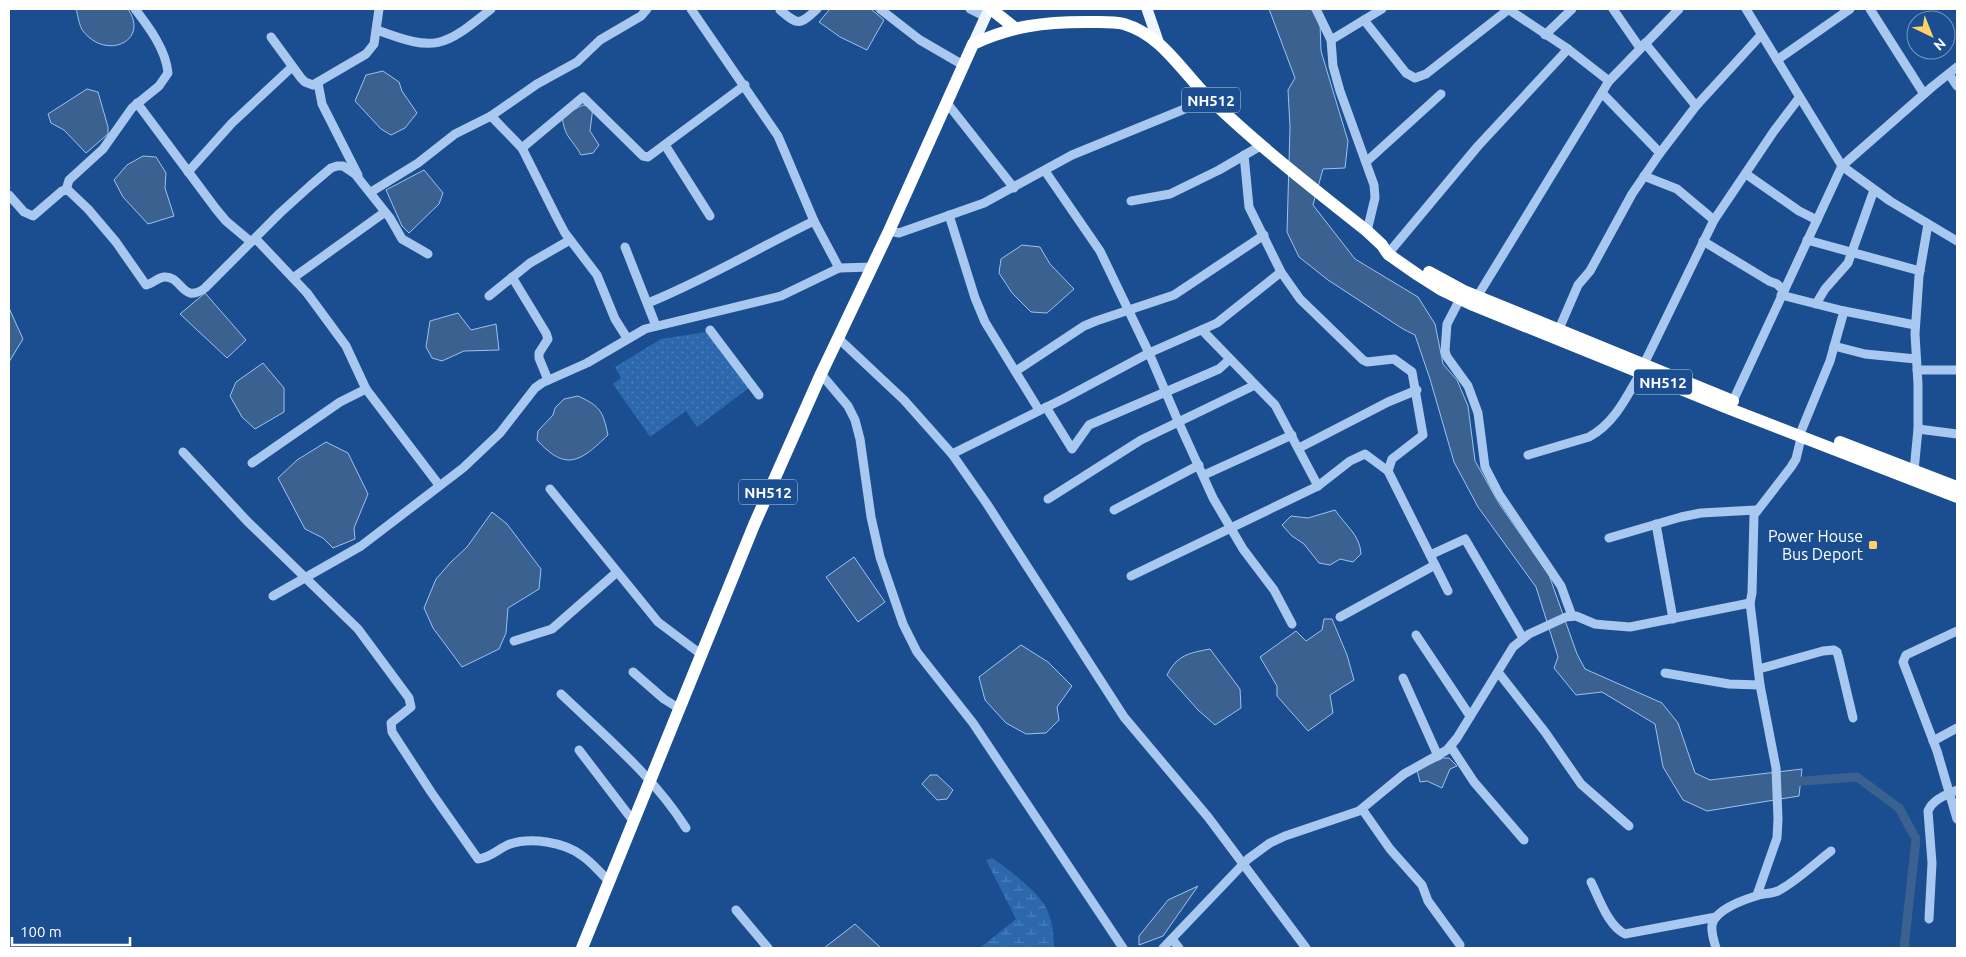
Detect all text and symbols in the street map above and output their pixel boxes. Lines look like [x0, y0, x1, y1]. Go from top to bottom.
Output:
north arrow [1906, 10, 1956, 60]
text: N [1931, 35, 1949, 54]
road number: NH512 [1182, 88, 1240, 112]
road number: NH512 [1634, 370, 1692, 394]
road number: NH512 [739, 480, 797, 504]
place label: Power House Bus Deport [1768, 527, 1864, 563]
marker: Power House Bus Deport [1867, 539, 1879, 551]
scale bar [12, 914, 130, 946]
text: 100 m [20, 923, 62, 940]

